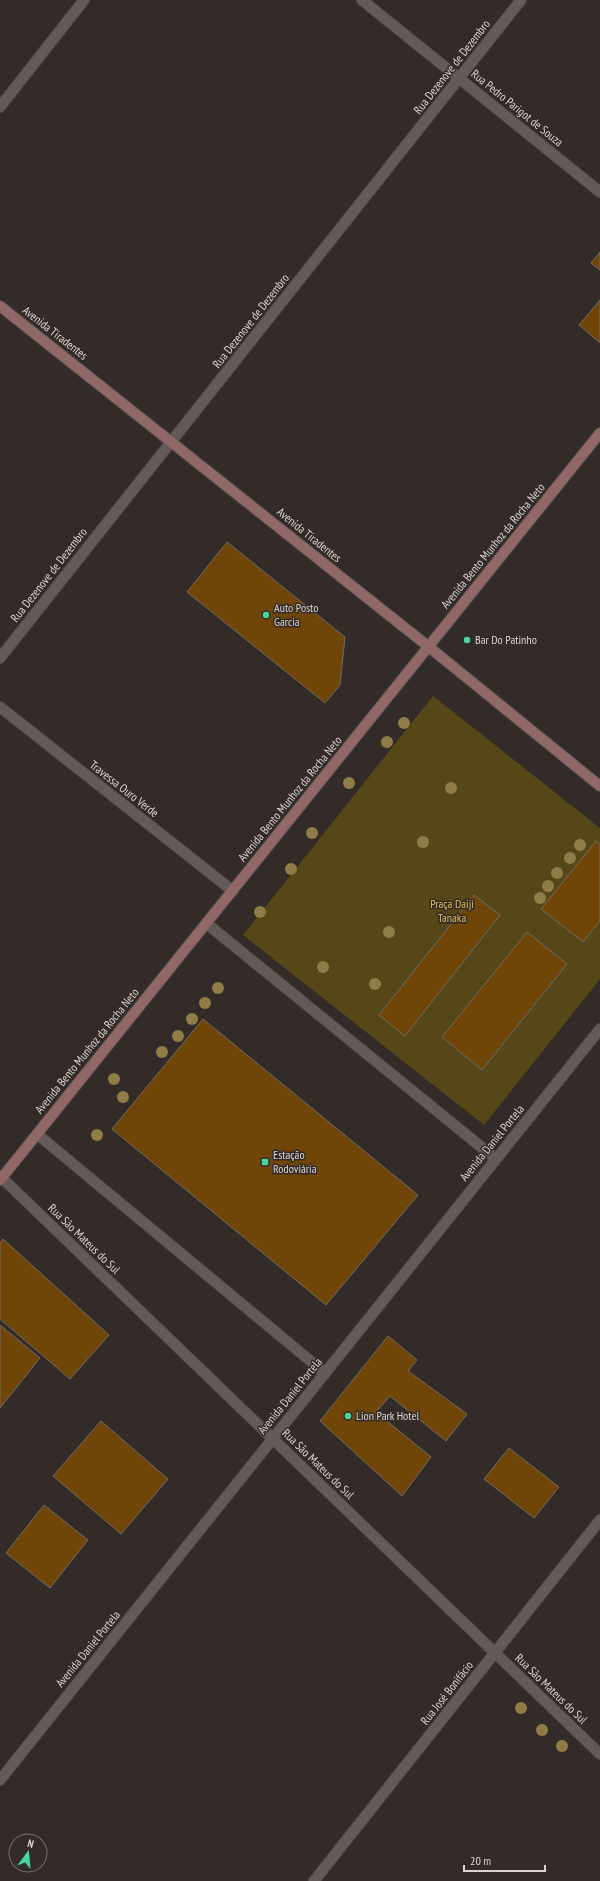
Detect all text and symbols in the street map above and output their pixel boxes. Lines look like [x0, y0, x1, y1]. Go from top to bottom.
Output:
street label: Rua Dezenove de Dezembro [410, 17, 493, 117]
street label: Rua Pedro Parigot de Souza [468, 66, 566, 149]
street label: Rua Dezenove de Dezembro [209, 271, 292, 371]
street label: Avenida Tiradentes [20, 302, 91, 363]
street label: Avenida Bento Munhoz da Rocha Neto [437, 480, 548, 611]
street label: Avenida Tiradentes [274, 504, 345, 565]
street label: Rua Dezenove de Dezembro [7, 525, 90, 625]
place label: Auto Posto Garcia [274, 600, 319, 629]
marker: Auto Posto Garcia [261, 610, 271, 620]
place label: Bar Do Patinho [475, 632, 537, 647]
marker: Bar Do Patinho [462, 635, 472, 645]
street label: Avenida Bento Munhoz da Rocha Neto [234, 733, 345, 864]
street label: Travessa Ouro Verde [87, 757, 162, 820]
park label: Praça Daiji Tanaka [430, 896, 474, 925]
street label: Avenida Bento Munhoz da Rocha Neto [31, 985, 142, 1116]
street label: Avenida Daniel Portela [456, 1101, 527, 1184]
place label: Estação Rodoviária [273, 1147, 317, 1176]
marker: Estação Rodoviária [260, 1157, 270, 1167]
street label: Rua São Mateus do Sul [45, 1200, 124, 1277]
street label: Avenida Daniel Portela [254, 1354, 325, 1437]
place label: Lion Park Hotel [356, 1408, 419, 1423]
marker: Lion Park Hotel [343, 1411, 353, 1421]
street label: Rua São Mateus do Sul [279, 1425, 358, 1502]
street label: Avenida Daniel Portela [52, 1607, 123, 1690]
street label: Rua São Mateus do Sul [512, 1650, 591, 1727]
street label: Rua José Bonifácio [417, 1658, 476, 1727]
north arrow [8, 1833, 48, 1873]
text: N [26, 1836, 36, 1851]
scale bar [464, 1847, 545, 1873]
text: 20 m [470, 1853, 491, 1868]

